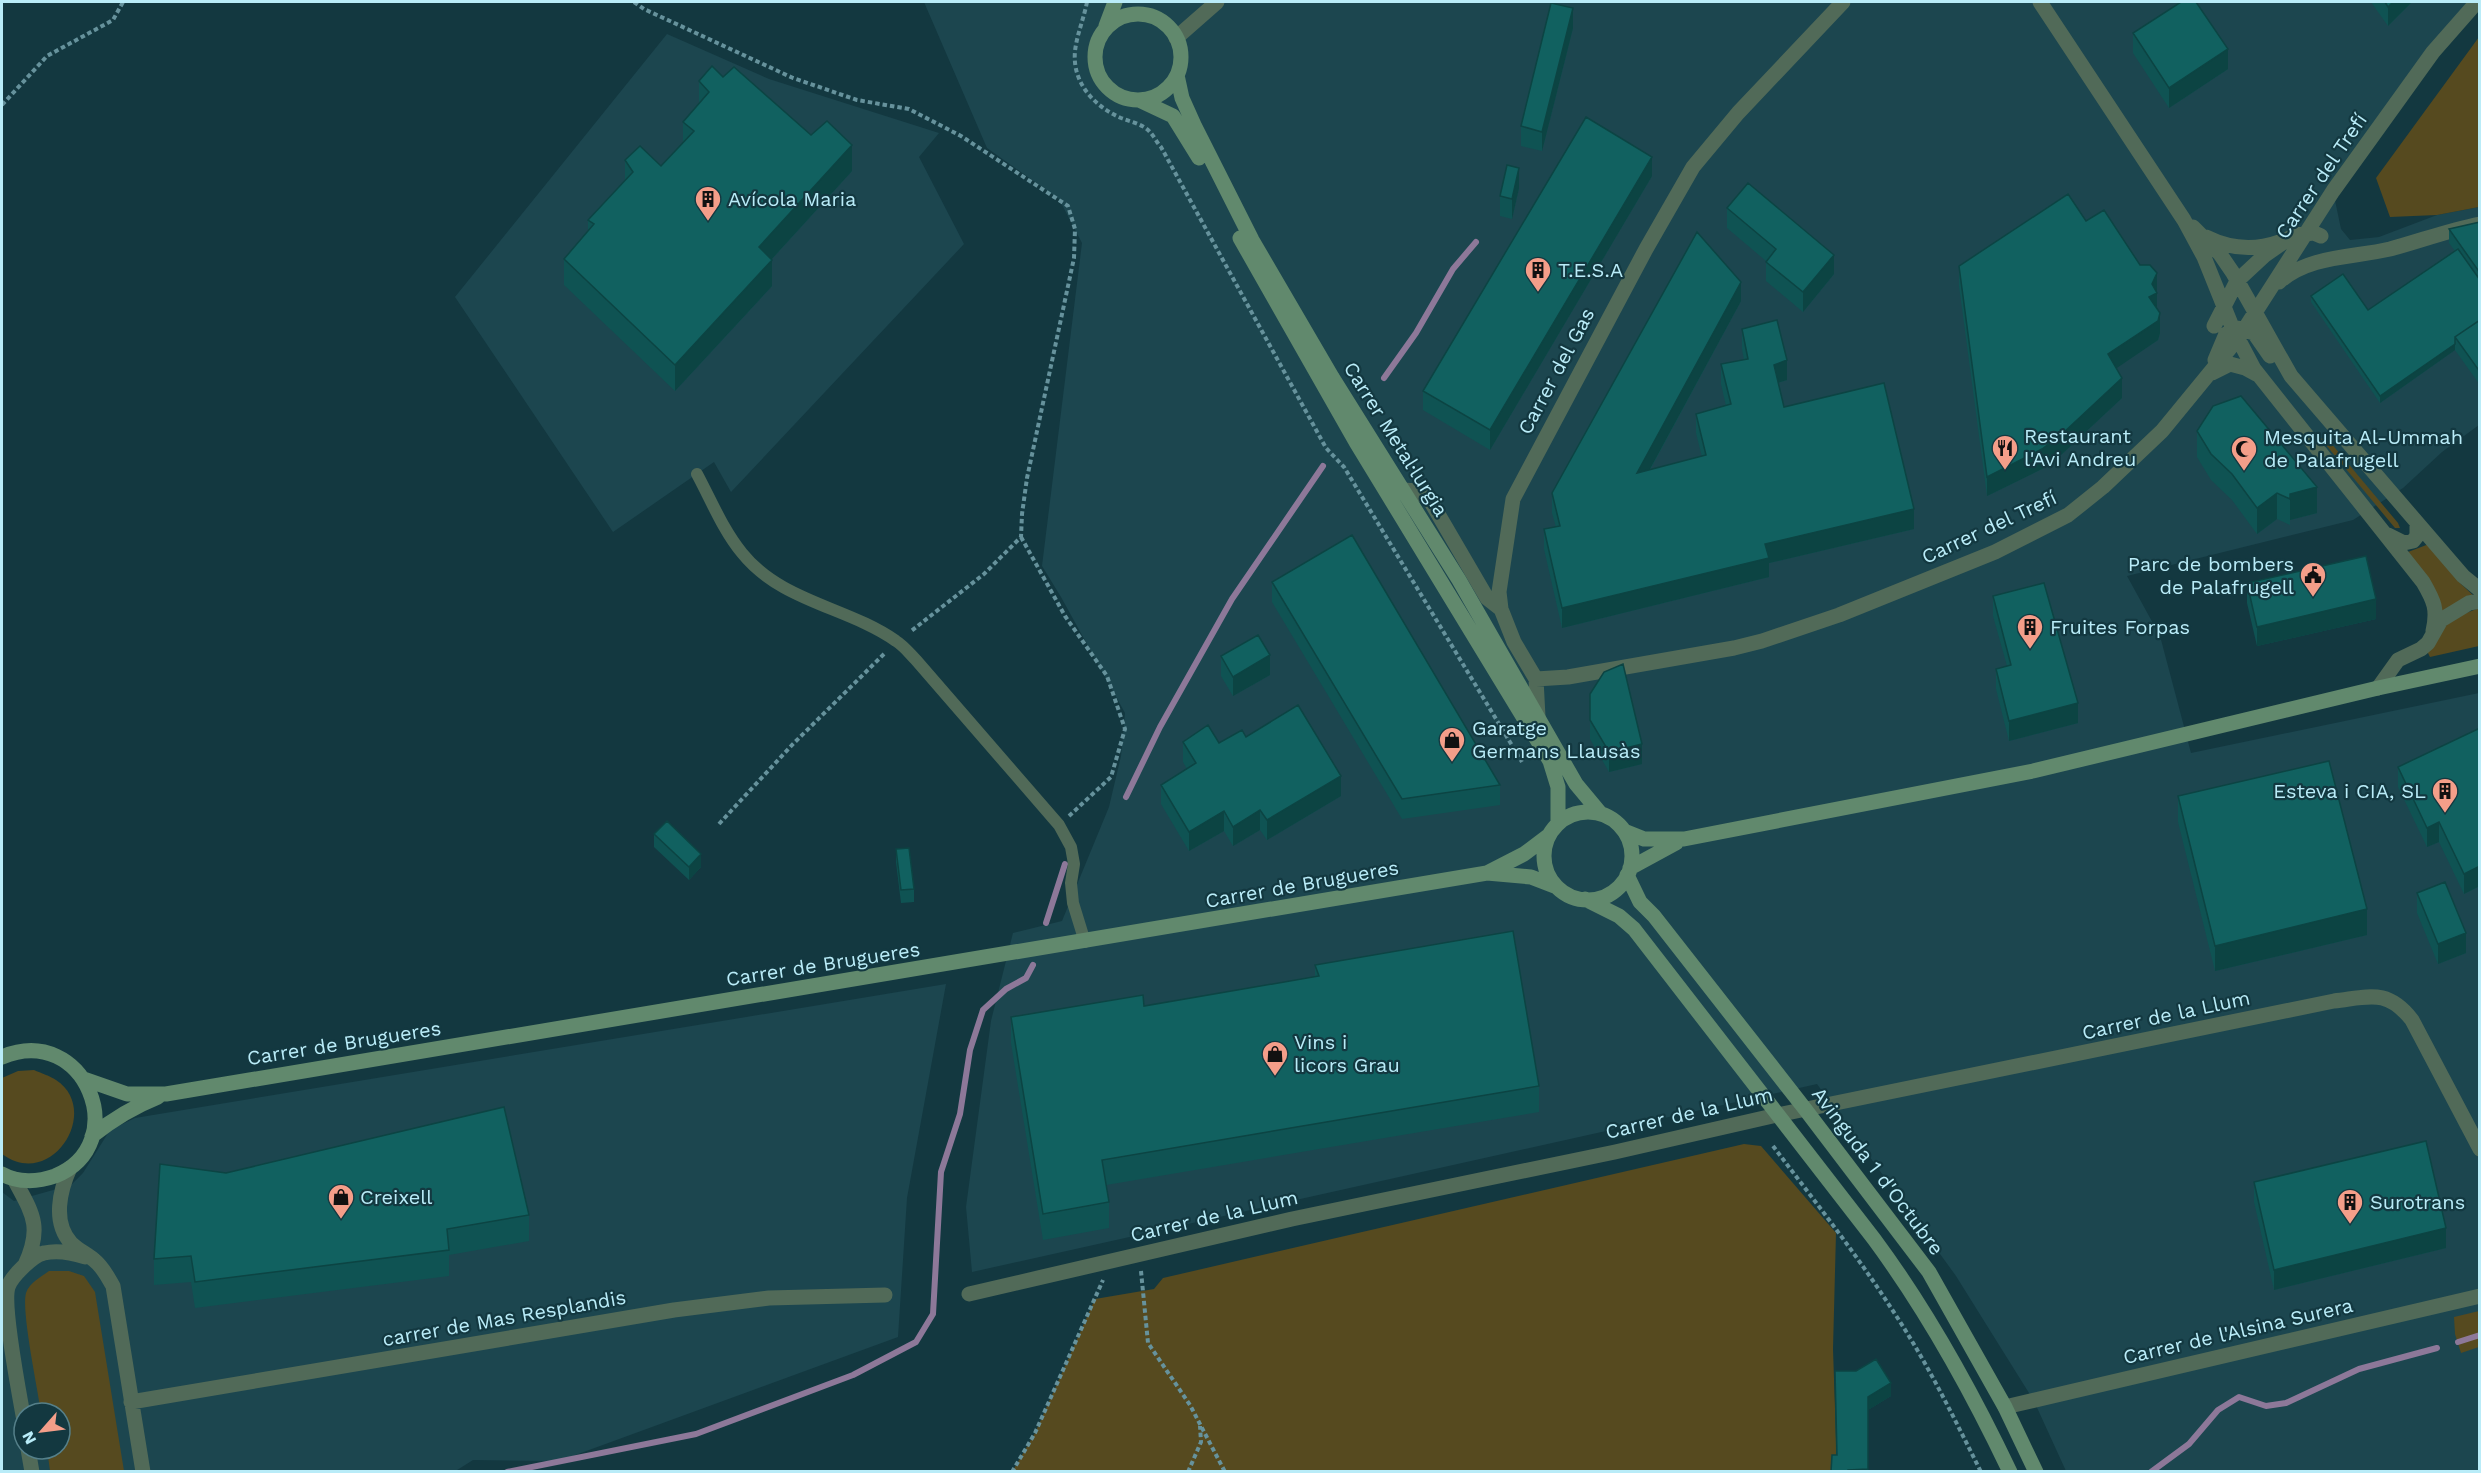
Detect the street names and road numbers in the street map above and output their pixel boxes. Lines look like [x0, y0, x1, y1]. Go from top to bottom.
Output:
street label: Carrer del Trefí [2270, 109, 2372, 243]
street label: Carrer del Gas [1513, 304, 1599, 438]
street label: Carrer Metal·lurgia [1339, 357, 1453, 521]
street label: Carrer del Trefí [1918, 485, 2060, 569]
street label: Carrer de Brugueres [1203, 855, 1401, 913]
street label: Carrer de Brugueres [724, 937, 922, 991]
street label: Carrer de la Llum [2080, 985, 2252, 1045]
street label: Carrer de Brugueres [245, 1016, 443, 1070]
street label: Carrer de la Llum [1603, 1082, 1775, 1144]
street label: Avinguda 1 d'Octubre [1807, 1082, 1949, 1260]
street label: Carrer de la Llum [1128, 1185, 1300, 1247]
street label: carrer de Mas Resplandis [380, 1285, 628, 1351]
street label: Carrer de l'Alsina Surera [2121, 1293, 2355, 1369]

